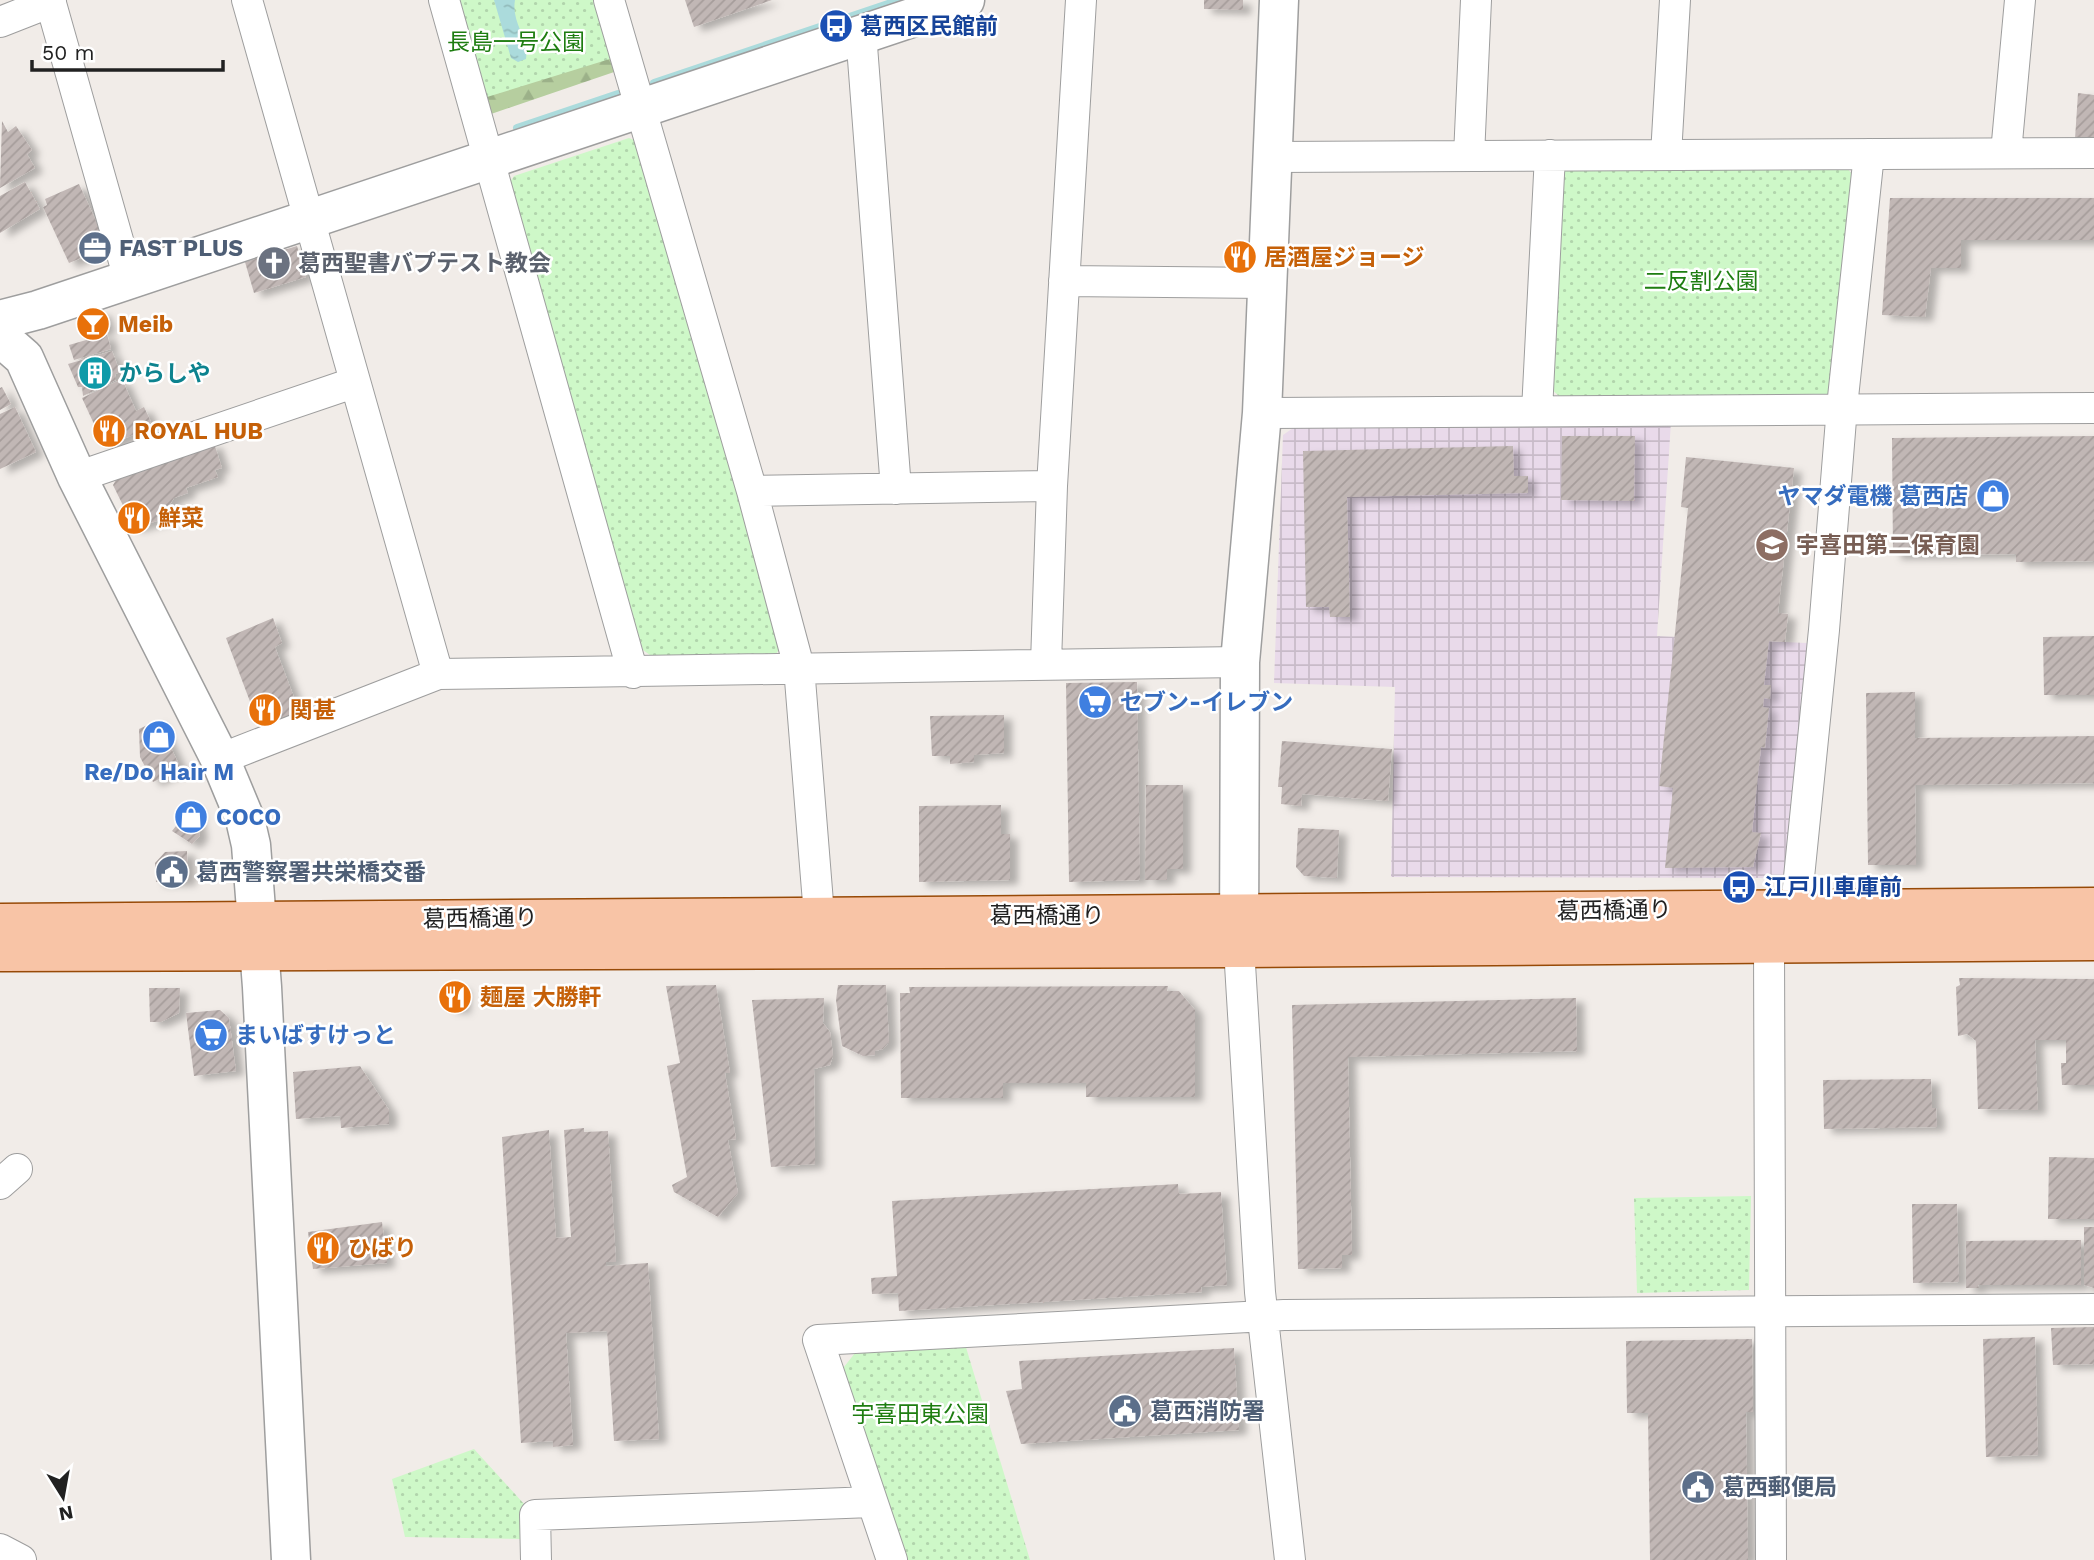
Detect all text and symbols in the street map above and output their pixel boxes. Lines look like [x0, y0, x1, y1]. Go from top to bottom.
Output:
bus stop icon: 葛西区民館前 [817, 7, 855, 45]
place label: 葛西区民館前 [860, 13, 998, 40]
scale bar [32, 28, 222, 72]
park label: 長島一号公園 [447, 29, 585, 56]
text: 50 m [42, 40, 94, 65]
office icon: FAST PLUS [76, 229, 114, 267]
place label: FAST PLUS [119, 235, 243, 262]
restaurant icon: 居酒屋ジョージ [1221, 238, 1259, 276]
church icon: 葛西聖書バプテスト教会 [255, 244, 293, 282]
place label: 居酒屋ジョージ [1264, 244, 1425, 271]
place label: 葛西聖書バプテスト教会 [298, 250, 551, 277]
park label: 二反割公園 [1644, 268, 1759, 295]
bar icon: Meib [74, 305, 112, 343]
place label: Meib [118, 311, 173, 338]
building icon: からしや [76, 354, 114, 392]
place label: からしや [119, 360, 211, 387]
restaurant icon: ROYAL HUB [90, 412, 128, 450]
place label: ROYAL HUB [134, 418, 263, 445]
shop icon: ヤマダ電機 葛西店 [1974, 477, 2012, 515]
place label: ヤマダ電機 葛西店 [1777, 483, 1968, 510]
restaurant icon: 鮮菜 [115, 499, 153, 537]
place label: 鮮菜 [158, 505, 204, 532]
school or university icon: 宇喜田第二保育園 [1753, 526, 1791, 564]
place label: 宇喜田第二保育園 [1796, 532, 1980, 559]
supermarket icon: セブン-イレブン [1076, 683, 1114, 721]
place label: セブン-イレブン [1120, 689, 1293, 716]
restaurant icon: 関甚 [246, 691, 284, 729]
place label: 関甚 [290, 697, 336, 724]
shop icon: Re/Do Hair M [140, 718, 178, 756]
place label: Re/Do Hair M [84, 759, 234, 786]
shop icon: COCO [172, 798, 210, 836]
place label: COCO [216, 804, 281, 831]
public building icon: 葛西警察署共栄橋交番 [153, 853, 191, 891]
place label: 葛西警察署共栄橋交番 [196, 859, 426, 886]
bus stop icon: 江戸川車庫前 [1720, 868, 1758, 906]
place label: 江戸川車庫前 [1764, 874, 1902, 901]
street label: 葛西橋通り [1556, 896, 1672, 925]
street label: 葛西橋通り [990, 902, 1105, 929]
street label: 葛西橋通り [422, 904, 538, 933]
restaurant icon: 麺屋 大勝軒 [436, 978, 474, 1016]
place label: 麺屋 大勝軒 [480, 984, 602, 1011]
supermarket icon: まいばすけっと [192, 1016, 230, 1054]
place label: まいばすけっと [235, 1022, 396, 1049]
restaurant icon: ひばり [304, 1229, 342, 1267]
place label: ひばり [348, 1235, 417, 1262]
public building icon: 葛西消防署 [1106, 1392, 1144, 1430]
place label: 葛西消防署 [1150, 1398, 1265, 1425]
park label: 宇喜田東公園 [851, 1401, 989, 1428]
north arrow [28, 1462, 98, 1532]
public building icon: 葛西郵便局 [1679, 1468, 1717, 1506]
place label: 葛西郵便局 [1722, 1474, 1837, 1501]
text: N [57, 1501, 75, 1526]

